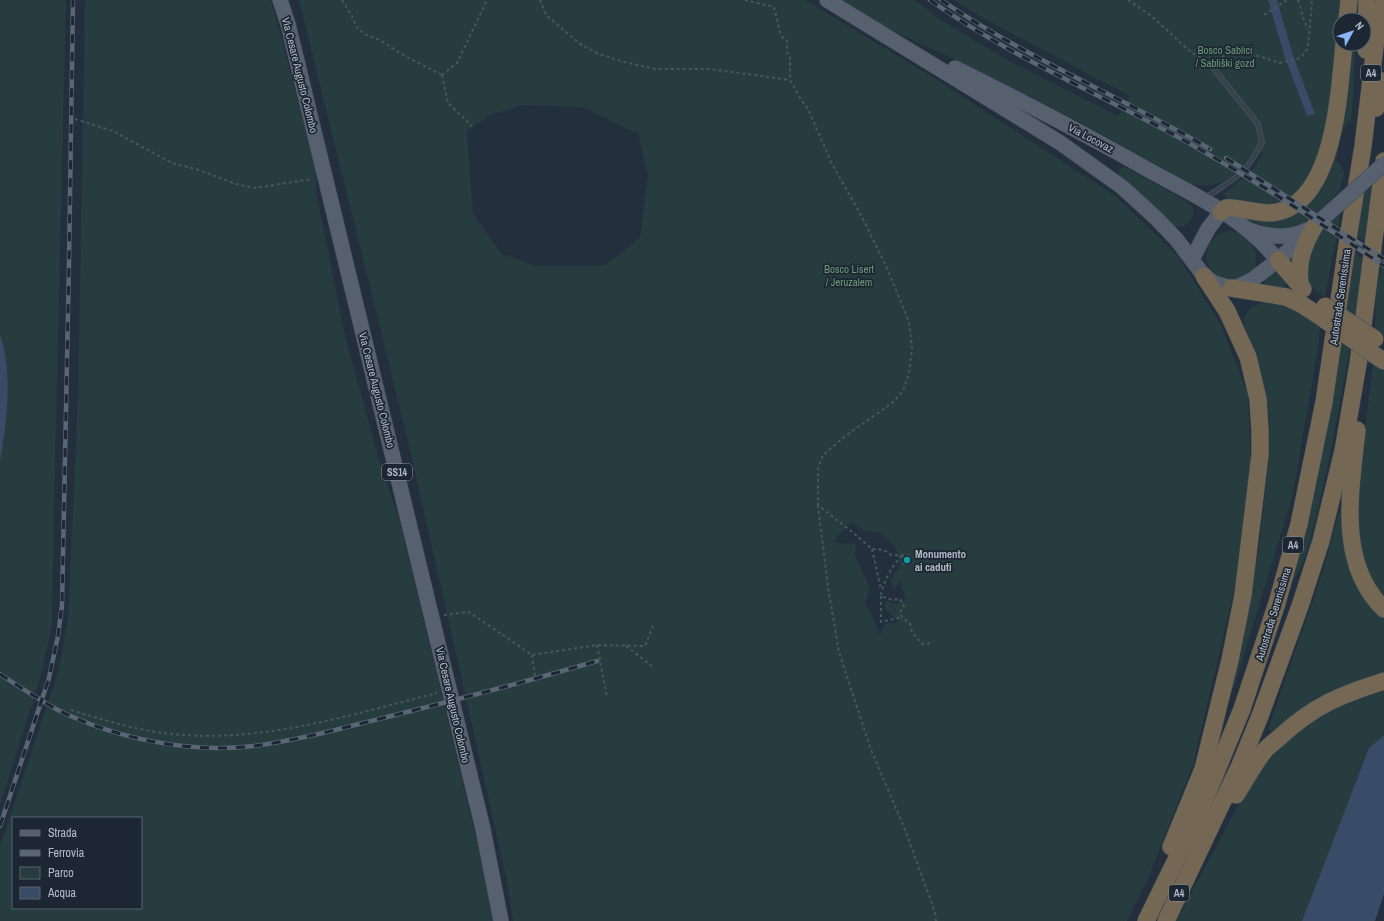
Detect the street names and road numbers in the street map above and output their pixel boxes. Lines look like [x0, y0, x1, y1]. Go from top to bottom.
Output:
street label: Via Cesare Augusto Colombo [279, 16, 321, 134]
road number: A4 [1361, 65, 1381, 81]
street label: Via Locovaz [1066, 120, 1117, 156]
street label: Autostrada Serenissima [1326, 248, 1354, 347]
street label: Via Cesare Augusto Colombo [356, 331, 398, 449]
road number: SS14 [382, 464, 412, 480]
road number: A4 [1283, 537, 1303, 553]
street label: Autostrada Serenissima [1252, 566, 1294, 663]
street label: Via Cesare Augusto Colombo [433, 646, 473, 764]
road number: A4 [1169, 885, 1189, 901]

